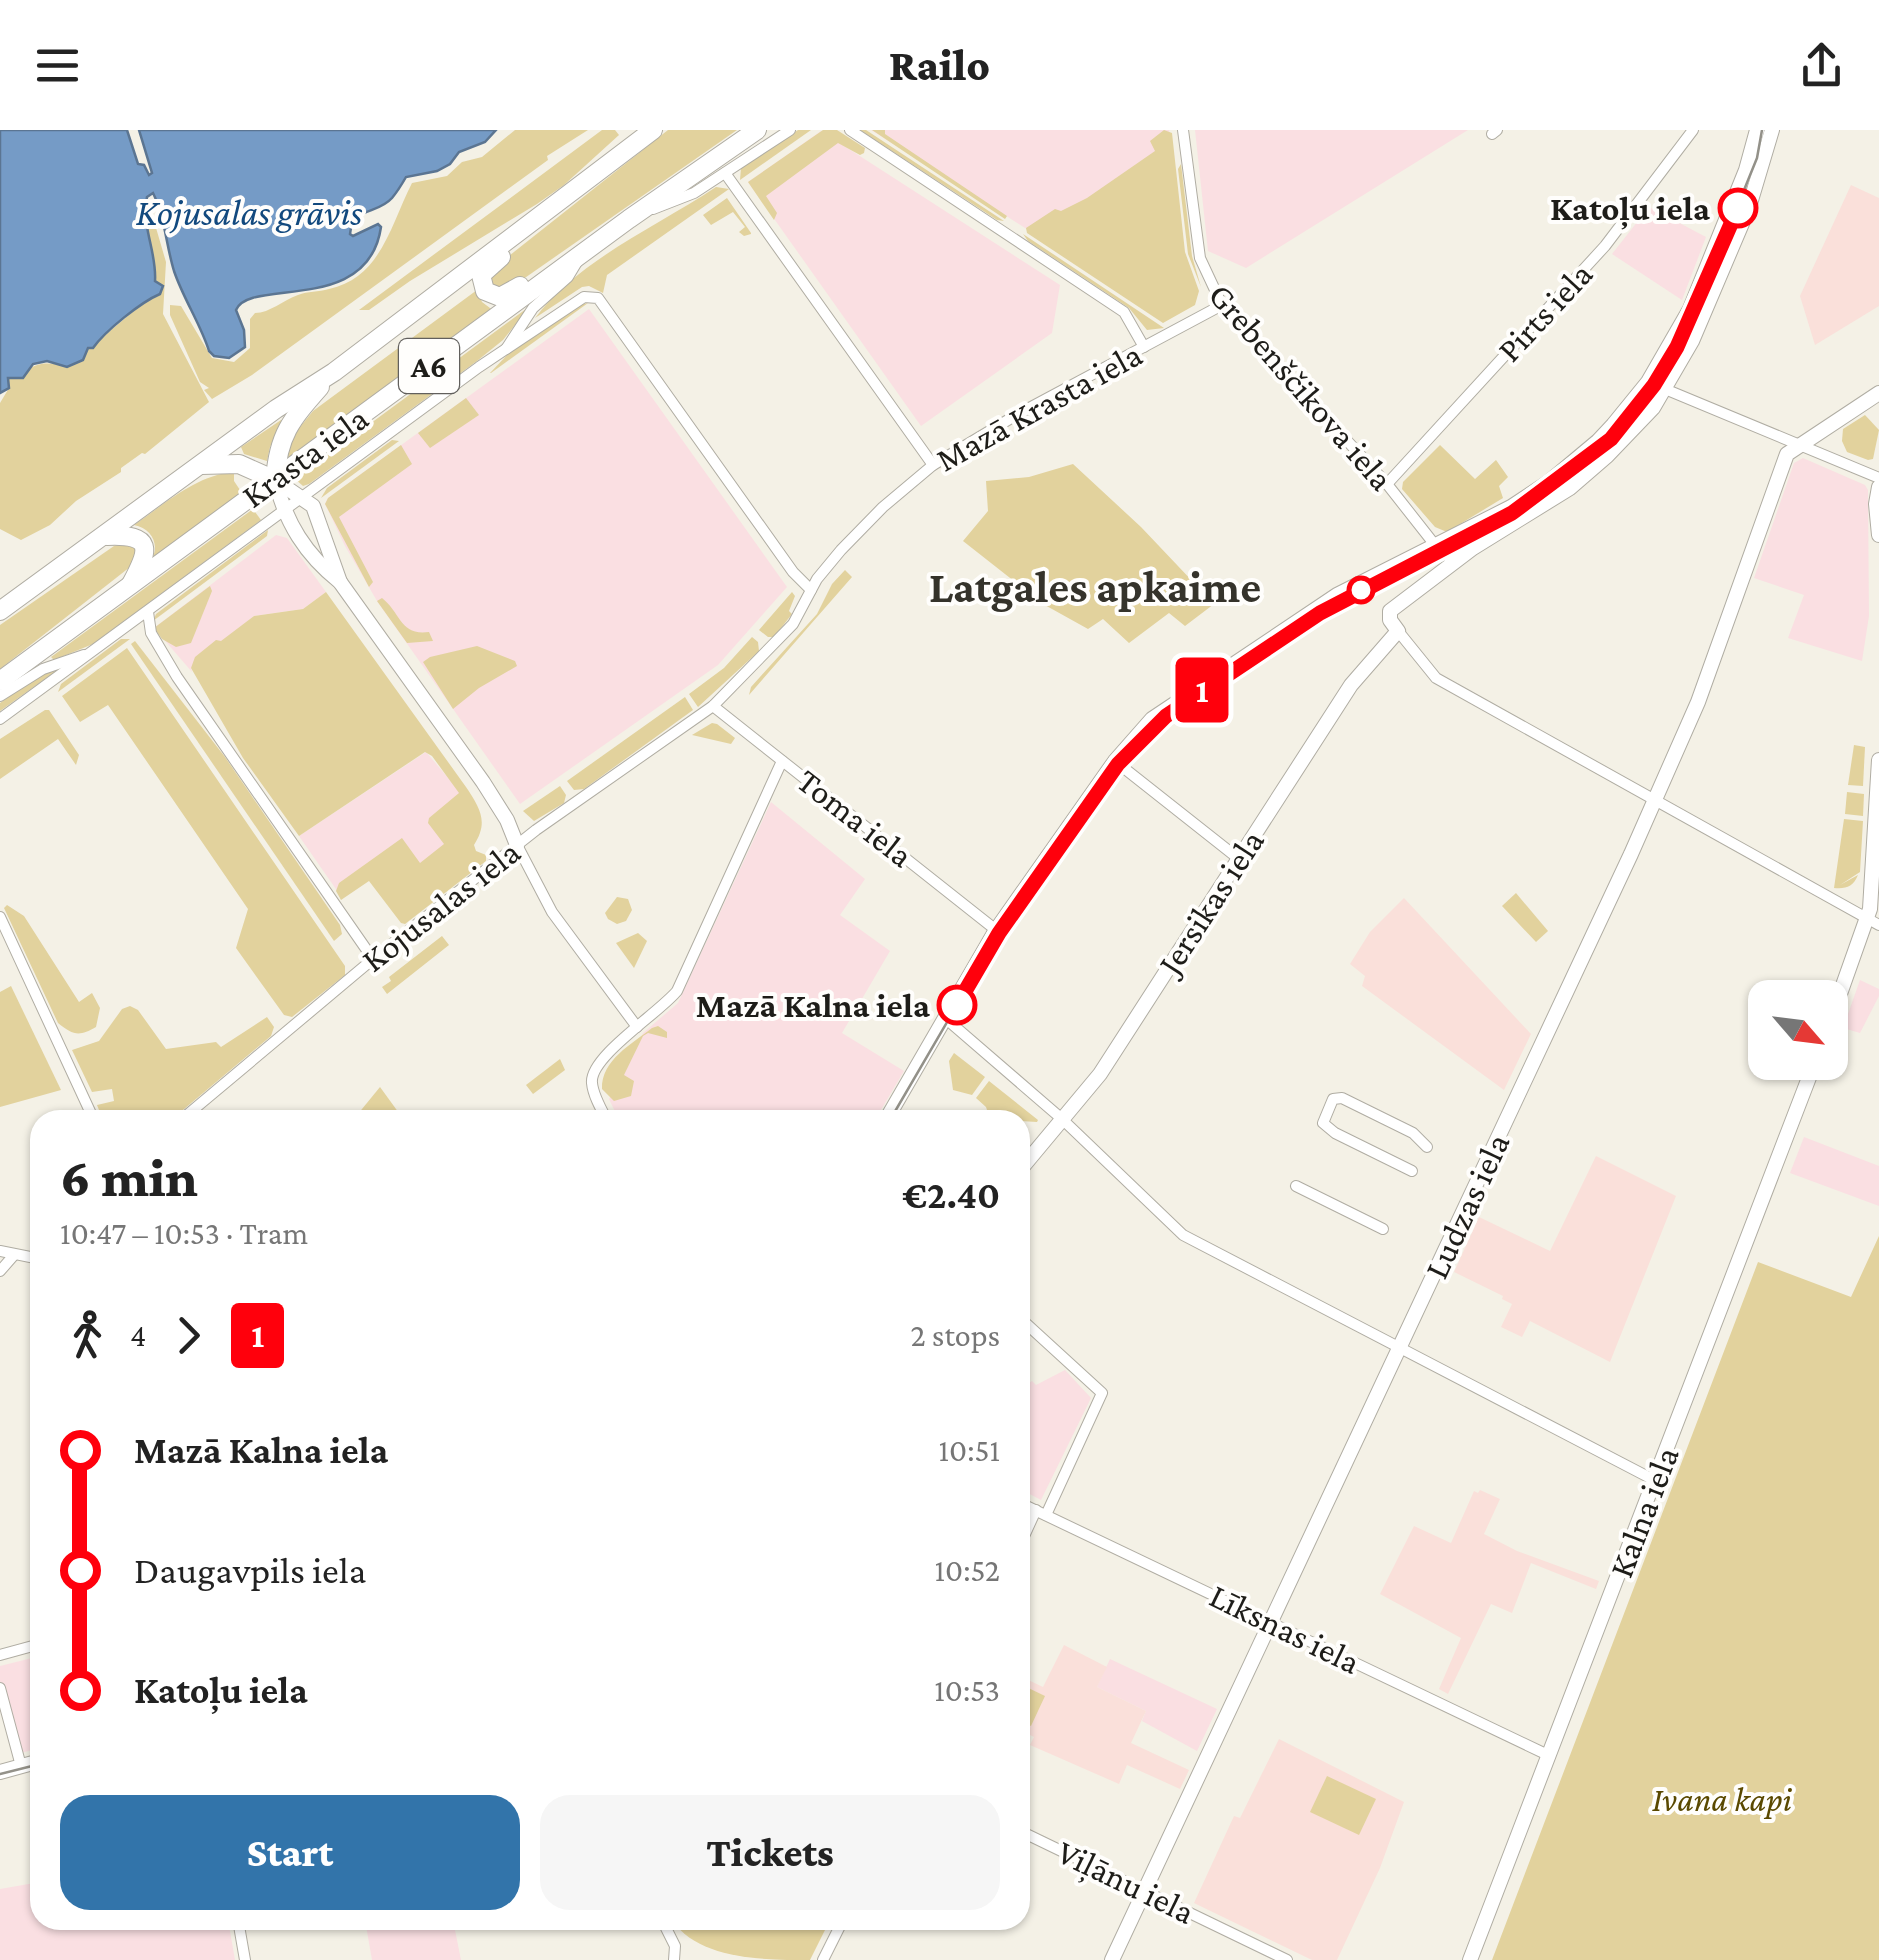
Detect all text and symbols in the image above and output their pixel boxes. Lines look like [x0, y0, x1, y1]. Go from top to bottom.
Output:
icon: menu [30, 38, 85, 93]
icon: share [1794, 38, 1849, 93]
text: Railo [889, 40, 990, 90]
place label: Katoļu iela [1550, 189, 1710, 230]
marker: Katoļu iela [1719, 189, 1757, 227]
water label: Kojusalas grāvis [136, 191, 363, 234]
street label: Pirts iela [1490, 255, 1600, 369]
street label: Grebenščikova iela [1201, 276, 1401, 498]
street label: Mazā Krasta iela [930, 334, 1148, 480]
road number: A6 [399, 339, 459, 393]
street label: Krasta iela [235, 398, 375, 516]
district label: Latgales apkaime [929, 562, 1261, 612]
unlabelled marker [1348, 577, 1374, 603]
line badge: 1 [1170, 658, 1234, 722]
text: 1 [1195, 671, 1209, 710]
street label: Toma iela [789, 761, 921, 875]
street label: Jersikas iela [1148, 823, 1272, 984]
street label: Kojusalas iela [354, 832, 528, 980]
north arrow [1748, 980, 1848, 1080]
map controls [1748, 980, 1848, 1080]
place label: Mazā Kalna iela [696, 986, 930, 1025]
marker: Mazā Kalna iela [938, 986, 976, 1024]
street label: Ludzas iela [1416, 1127, 1518, 1285]
text: 6 min [60, 1147, 198, 1208]
text: €2.40 [902, 1174, 1000, 1216]
text: 10:47 – 10:53 · Tram [60, 1215, 308, 1251]
icon: walk [60, 1308, 115, 1363]
icon: forward [161, 1308, 216, 1363]
text: 1 [251, 1316, 264, 1355]
text: 4 [130, 1317, 146, 1353]
text: 2 stops [911, 1317, 1000, 1353]
text: Mazā Kalna iela [134, 1429, 388, 1471]
text: 10:51 [938, 1432, 1000, 1468]
street label: Kalna iela [1601, 1441, 1687, 1583]
text: Daugavpils iela [134, 1549, 366, 1591]
text: 10:52 [934, 1552, 1000, 1588]
street label: Līksnas iela [1204, 1576, 1366, 1682]
text: Katoļu iela [134, 1669, 308, 1711]
text: 10:53 [934, 1672, 1000, 1708]
park label: Ivana kapi [1652, 1780, 1793, 1819]
button: Start [60, 1795, 520, 1910]
button: Tickets [540, 1795, 1000, 1910]
street label: Viļānu iela [1050, 1832, 1201, 1934]

